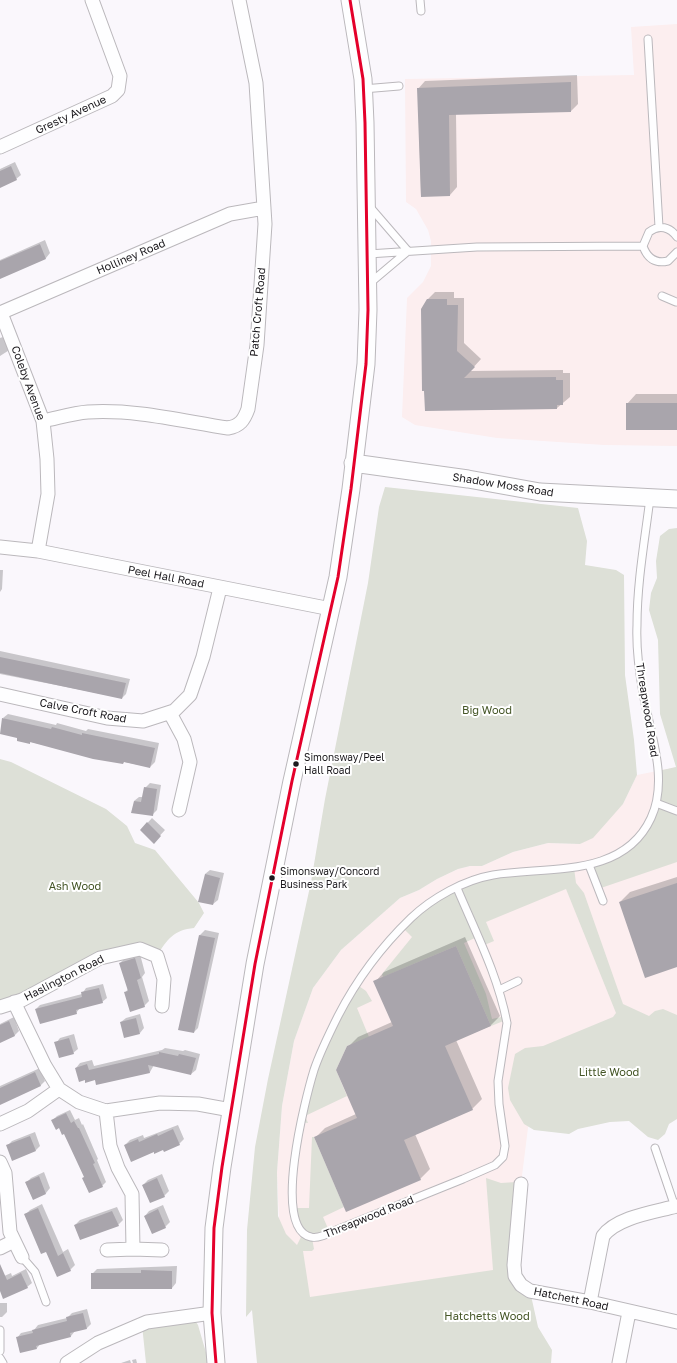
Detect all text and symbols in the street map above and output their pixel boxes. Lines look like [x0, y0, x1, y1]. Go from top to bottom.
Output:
street label: Gresty Avenue [34, 93, 108, 137]
street label: Holliney Road [94, 237, 168, 277]
street label: Patch Croft Road [248, 267, 268, 357]
street label: Coleby Avenue [8, 344, 48, 422]
street label: Shadow Moss Road [451, 470, 555, 500]
street label: Peel Hall Road [127, 563, 205, 591]
street label: Threapwood Road [633, 662, 661, 758]
street label: Calve Croft Road [38, 696, 128, 726]
park label: Big Wood [462, 704, 512, 718]
place label: Simonsway/Peel Hall Road [304, 752, 384, 776]
marker: Simonsway/Peel Hall Road [291, 759, 301, 769]
place label: Simonsway/Concord Business Park [280, 866, 379, 890]
marker: Simonsway/Concord Business Park [267, 873, 277, 883]
park label: Ash Wood [49, 880, 101, 894]
street label: Haslington Road [22, 952, 106, 1004]
park label: Little Wood [579, 1066, 639, 1080]
street label: Threapwood Road [322, 1193, 416, 1241]
street label: Hatchett Road [532, 1285, 610, 1313]
park label: Hatchetts Wood [444, 1310, 530, 1324]

